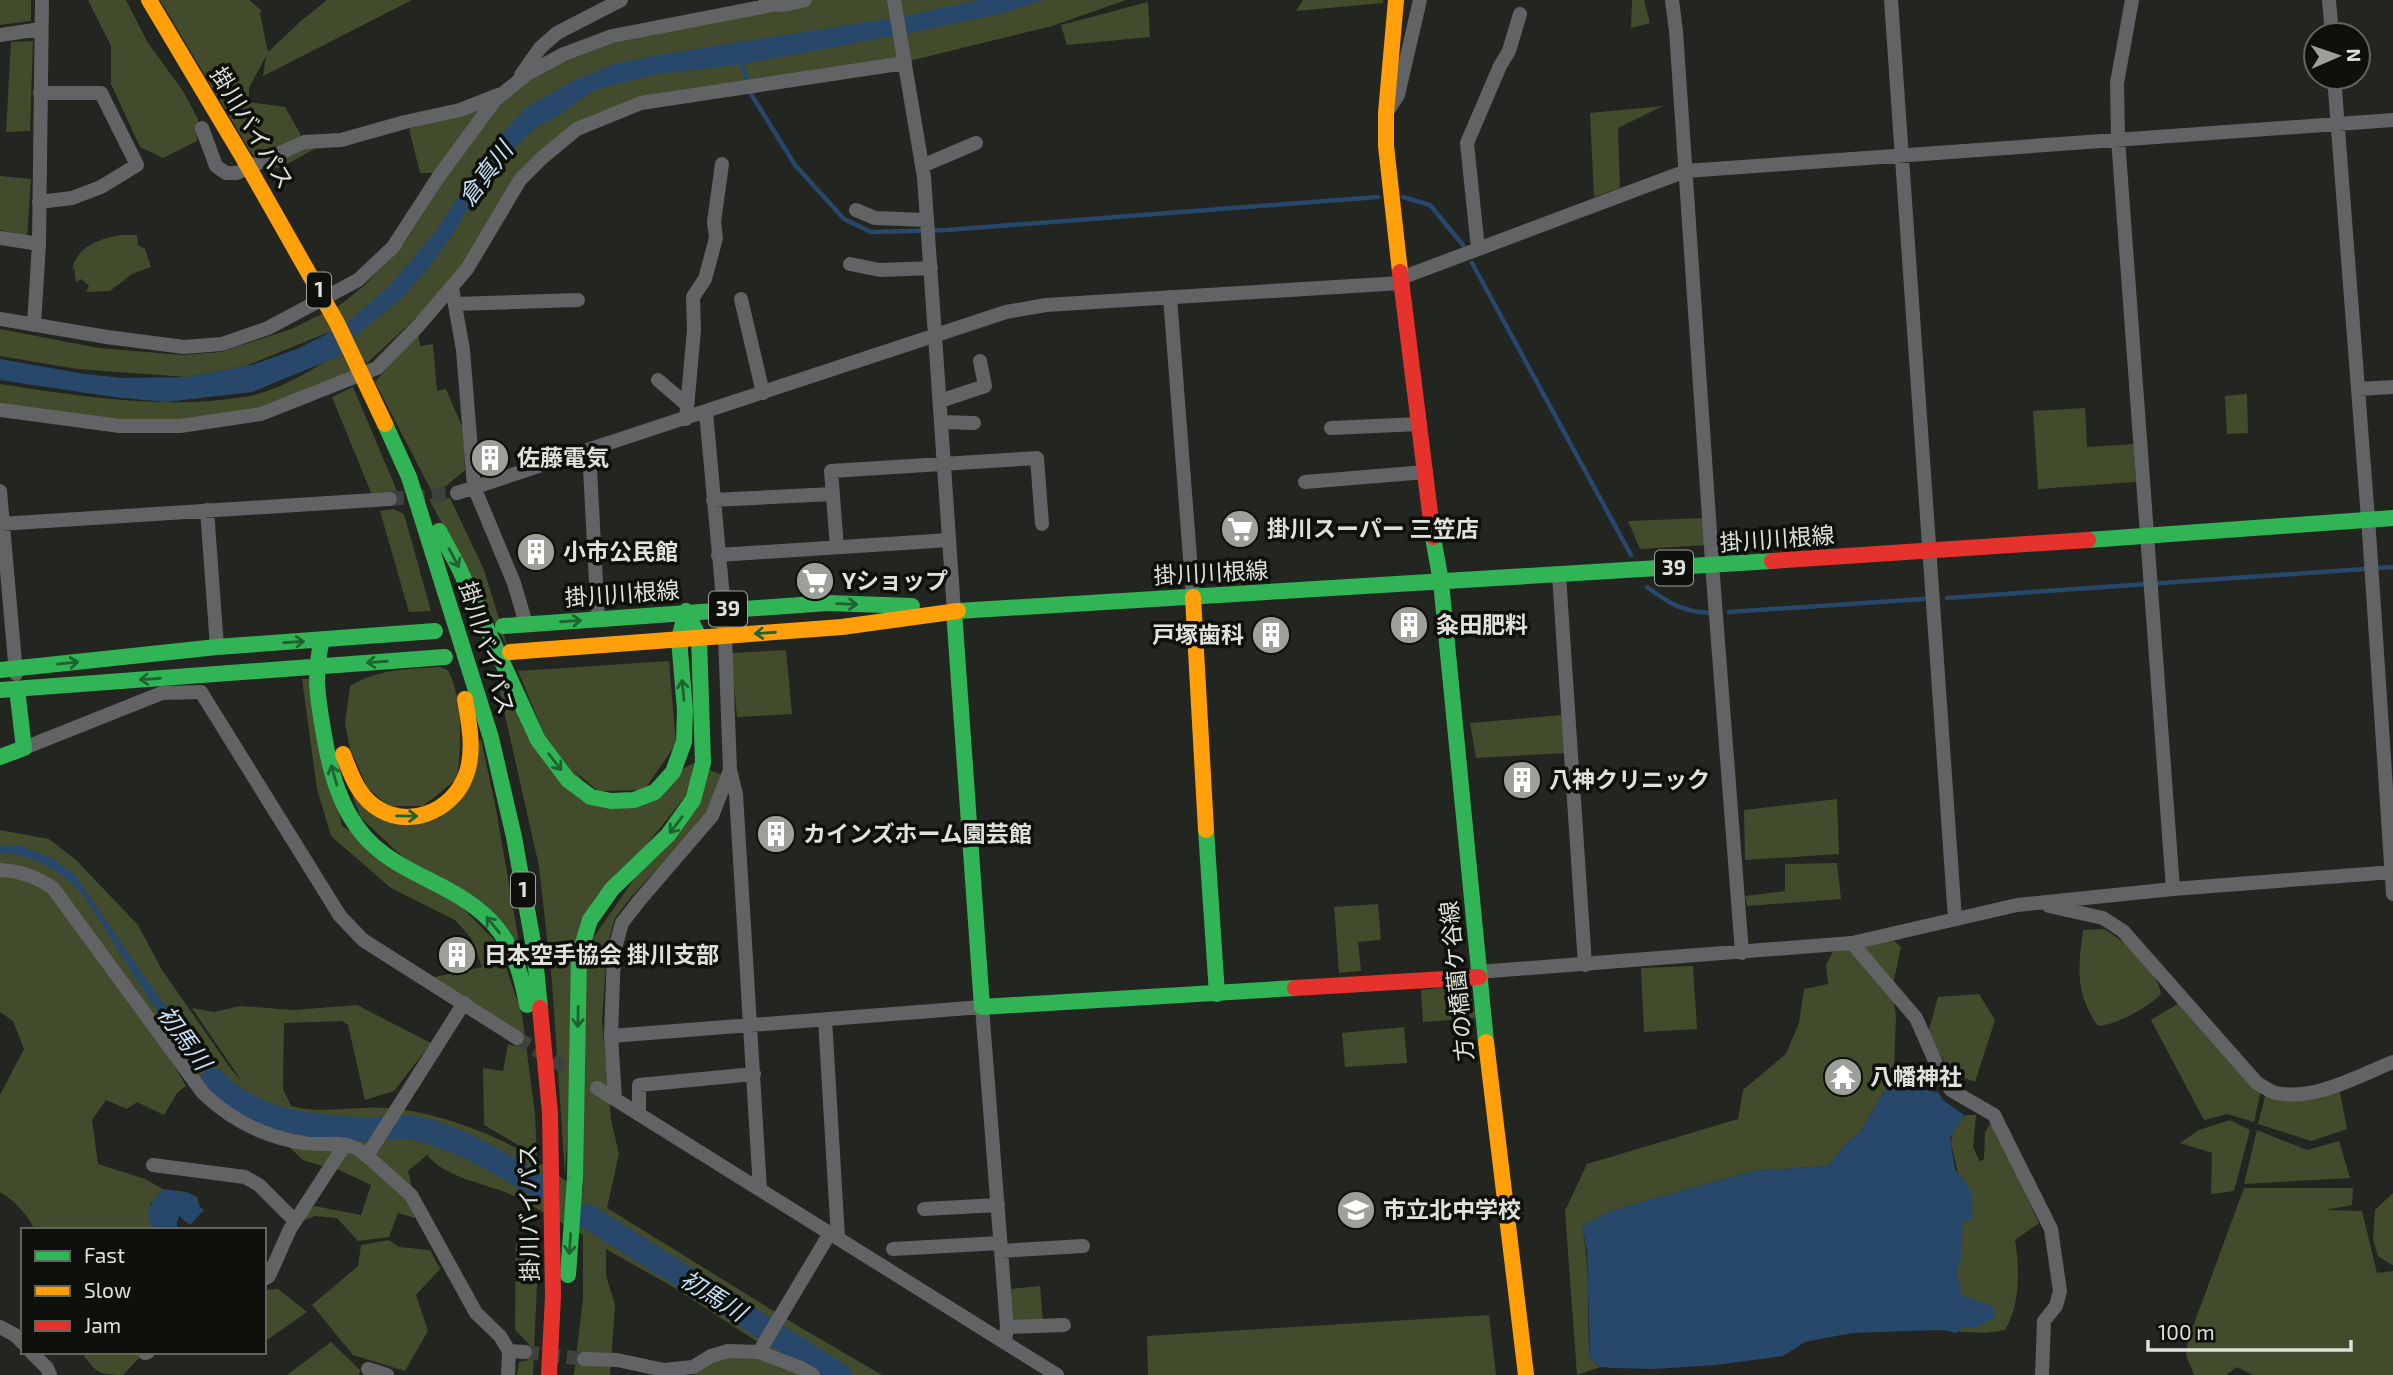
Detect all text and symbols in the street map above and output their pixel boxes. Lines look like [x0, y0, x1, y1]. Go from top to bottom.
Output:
north arrow [2302, 21, 2372, 91]
text: N [2343, 48, 2366, 63]
street label: 掛川バイパス [205, 61, 300, 194]
water label: 倉真川 [452, 133, 520, 211]
road number: 1 [307, 272, 331, 308]
building icon: 佐藤電気 [469, 437, 511, 479]
place label: 佐藤電気 [517, 443, 609, 471]
supermarket icon: 掛川スーパー 三笠店 [1219, 508, 1261, 550]
place label: 掛川スーパー 三笠店 [1267, 514, 1479, 542]
street label: 掛川川根線 [1719, 520, 1835, 556]
building icon: 小市公民館 [515, 531, 557, 573]
place label: 小市公民館 [563, 537, 678, 565]
one-way arrow [447, 548, 461, 568]
road number: 39 [1655, 550, 1693, 586]
street label: 掛川川根線 [1153, 555, 1269, 589]
supermarket icon: Yショップ [794, 560, 836, 602]
place label: Yショップ [842, 566, 948, 594]
street label: 掛川川根線 [564, 575, 680, 611]
street label: 掛川バイパス [454, 578, 521, 718]
road number: 39 [709, 592, 747, 626]
one-way arrow [835, 597, 858, 610]
building icon: 粂田肥料 [1388, 604, 1430, 646]
place label: 粂田肥料 [1436, 610, 1528, 638]
one-way arrow [559, 614, 582, 627]
building icon: 戸塚歯科 [1250, 614, 1292, 656]
place label: 戸塚歯科 [1152, 620, 1244, 648]
one-way arrow [754, 627, 776, 640]
one-way arrow [283, 635, 305, 648]
one-way arrow [56, 656, 79, 669]
one-way arrow [366, 656, 389, 669]
one-way arrow [139, 673, 162, 686]
one-way arrow [676, 679, 689, 702]
one-way arrow [547, 752, 562, 770]
building icon: 八神クリニック [1501, 759, 1543, 801]
one-way arrow [326, 764, 339, 786]
place label: 八神クリニック [1549, 765, 1710, 793]
one-way arrow [395, 809, 418, 823]
building icon: カインズホーム園芸館 [755, 813, 797, 855]
one-way arrow [669, 815, 683, 834]
place label: カインズホーム園芸館 [803, 819, 1032, 847]
road number: 1 [511, 872, 535, 908]
street label: 方の橋薗ケ谷線 [1434, 900, 1478, 1063]
one-way arrow [486, 916, 501, 934]
building icon: 日本空手協会 掛川支部 [436, 934, 478, 976]
place label: 日本空手協会 掛川支部 [484, 940, 719, 968]
water label: 初馬川 [152, 999, 220, 1077]
one-way arrow [571, 1005, 585, 1028]
temple icon: 八幡神社 [1822, 1056, 1864, 1098]
place label: 八幡神社 [1870, 1062, 1962, 1090]
street label: 掛川バイパス [513, 1144, 543, 1282]
school or university icon: 市立北中学校 [1335, 1189, 1377, 1231]
place label: 市立北中学校 [1383, 1195, 1521, 1223]
legend [21, 1228, 266, 1354]
one-way arrow [564, 1233, 577, 1256]
text: Fast [84, 1242, 125, 1267]
water label: 初馬川 [676, 1263, 755, 1328]
text: Slow [84, 1277, 131, 1302]
scale bar [2148, 1308, 2351, 1352]
text: Jam [84, 1312, 121, 1337]
text: 100 m [2158, 1319, 2215, 1344]

